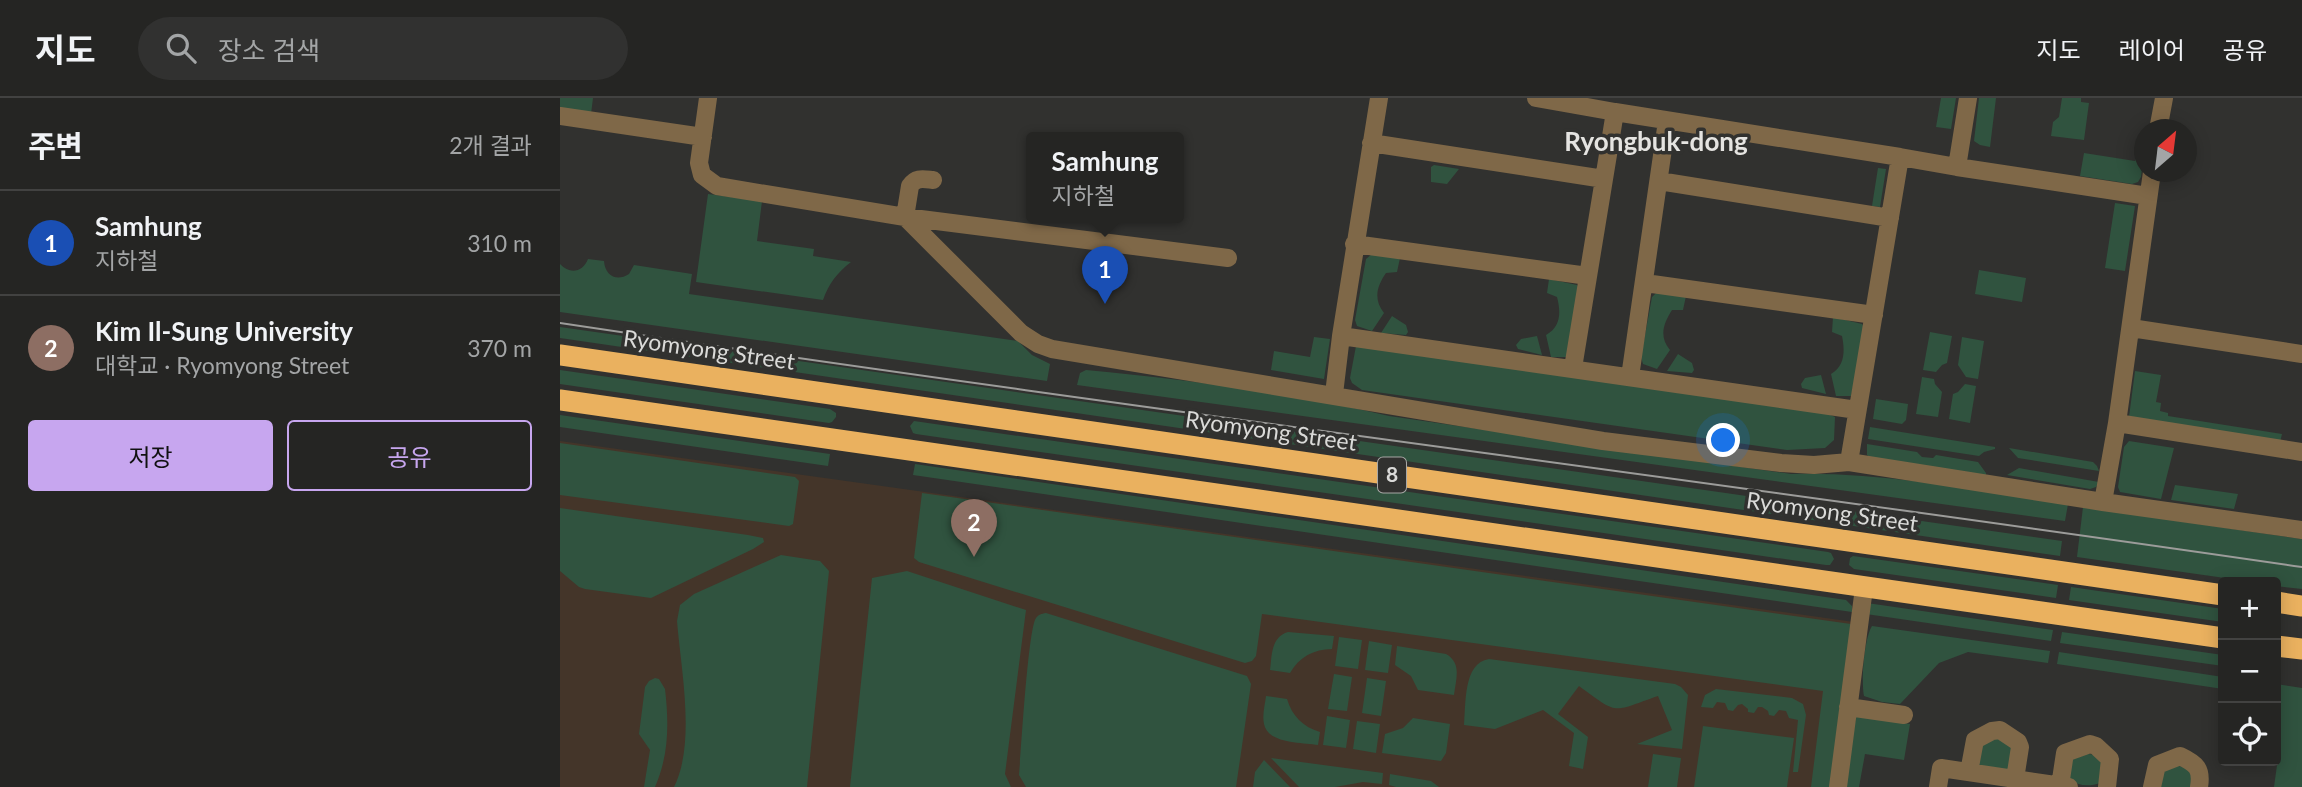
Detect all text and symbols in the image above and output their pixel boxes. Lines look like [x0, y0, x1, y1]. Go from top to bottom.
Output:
search box [138, 17, 628, 80]
text: 지도 [35, 29, 96, 69]
icon: search [162, 29, 200, 67]
text: 장소 검색 [218, 34, 320, 66]
text: 지도 [2036, 35, 2081, 64]
text: 레이어 [2119, 35, 2185, 64]
text: 공유 [2223, 35, 2267, 64]
north arrow [2134, 119, 2197, 182]
district label: Ryongbuk-dong [1564, 125, 1748, 157]
text: 주변 [28, 127, 83, 163]
text: 2개 결과 [449, 131, 532, 159]
popup [1026, 132, 1184, 223]
text: Samhung [1052, 145, 1158, 177]
text: 지하철 [1052, 181, 1115, 209]
text: Samhung [95, 210, 202, 242]
text: 1 [44, 229, 58, 257]
text: 310 m [467, 229, 532, 257]
text: 지하철 [95, 246, 158, 274]
pin: 1 [1082, 246, 1128, 304]
text: Kim Il-Sung University [95, 315, 353, 347]
street label: Ryomyong Street [622, 323, 798, 375]
text: 2 [44, 334, 58, 362]
text: 370 m [467, 334, 532, 362]
text: 대학교 · Ryomyong Street [95, 351, 349, 379]
street label: Ryomyong Street [1184, 404, 1360, 456]
button: 저장 [28, 420, 273, 491]
button: 공유 [287, 420, 532, 491]
your location [1706, 423, 1740, 457]
road number: 8 [1378, 458, 1406, 492]
street label: Ryomyong Street [1745, 485, 1921, 537]
pin: 2 [951, 499, 997, 557]
map controls [2218, 577, 2281, 766]
button: + [2218, 577, 2281, 640]
button: − [2218, 640, 2281, 703]
button: locate [2218, 703, 2281, 766]

